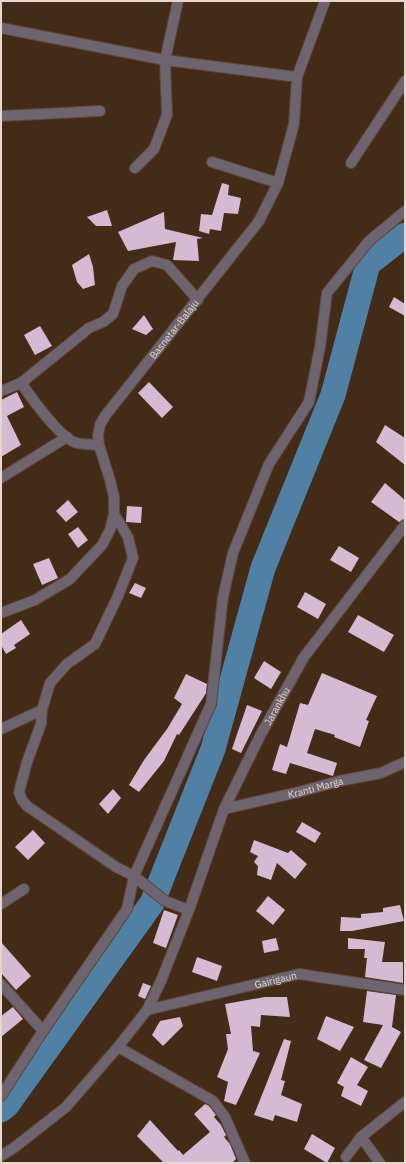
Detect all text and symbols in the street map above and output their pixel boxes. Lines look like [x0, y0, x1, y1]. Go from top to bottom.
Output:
street label: Basnetar-Balaju [147, 297, 202, 362]
street label: Jarankhu [261, 685, 293, 728]
street label: Kranti Marga [287, 774, 345, 801]
street label: Gairigaun [253, 969, 298, 991]

